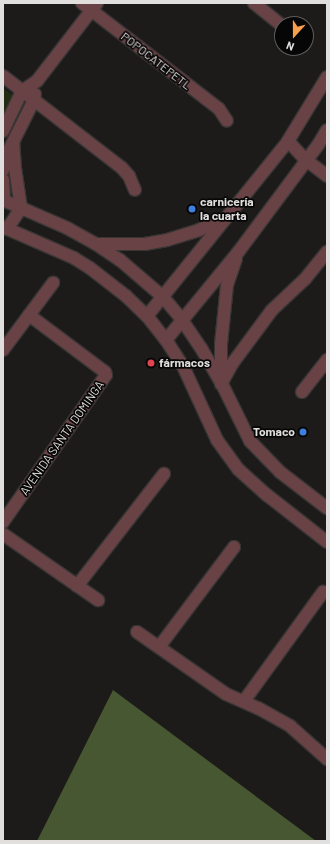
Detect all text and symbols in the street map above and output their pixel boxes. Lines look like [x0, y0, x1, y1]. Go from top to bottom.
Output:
north arrow [274, 16, 314, 56]
street label: POPOCATEPETL [118, 29, 194, 93]
text: N [284, 39, 296, 54]
place label: carnicería la cuarta [200, 195, 254, 223]
marker: carnicería la cuarta [187, 204, 197, 214]
place label: fármacos [159, 356, 210, 370]
marker: fármacos [146, 358, 156, 368]
street label: AVENIDA SANTA DOMINGA [17, 378, 107, 498]
place label: Tomaco [253, 425, 295, 439]
marker: Tomaco [298, 427, 308, 437]

